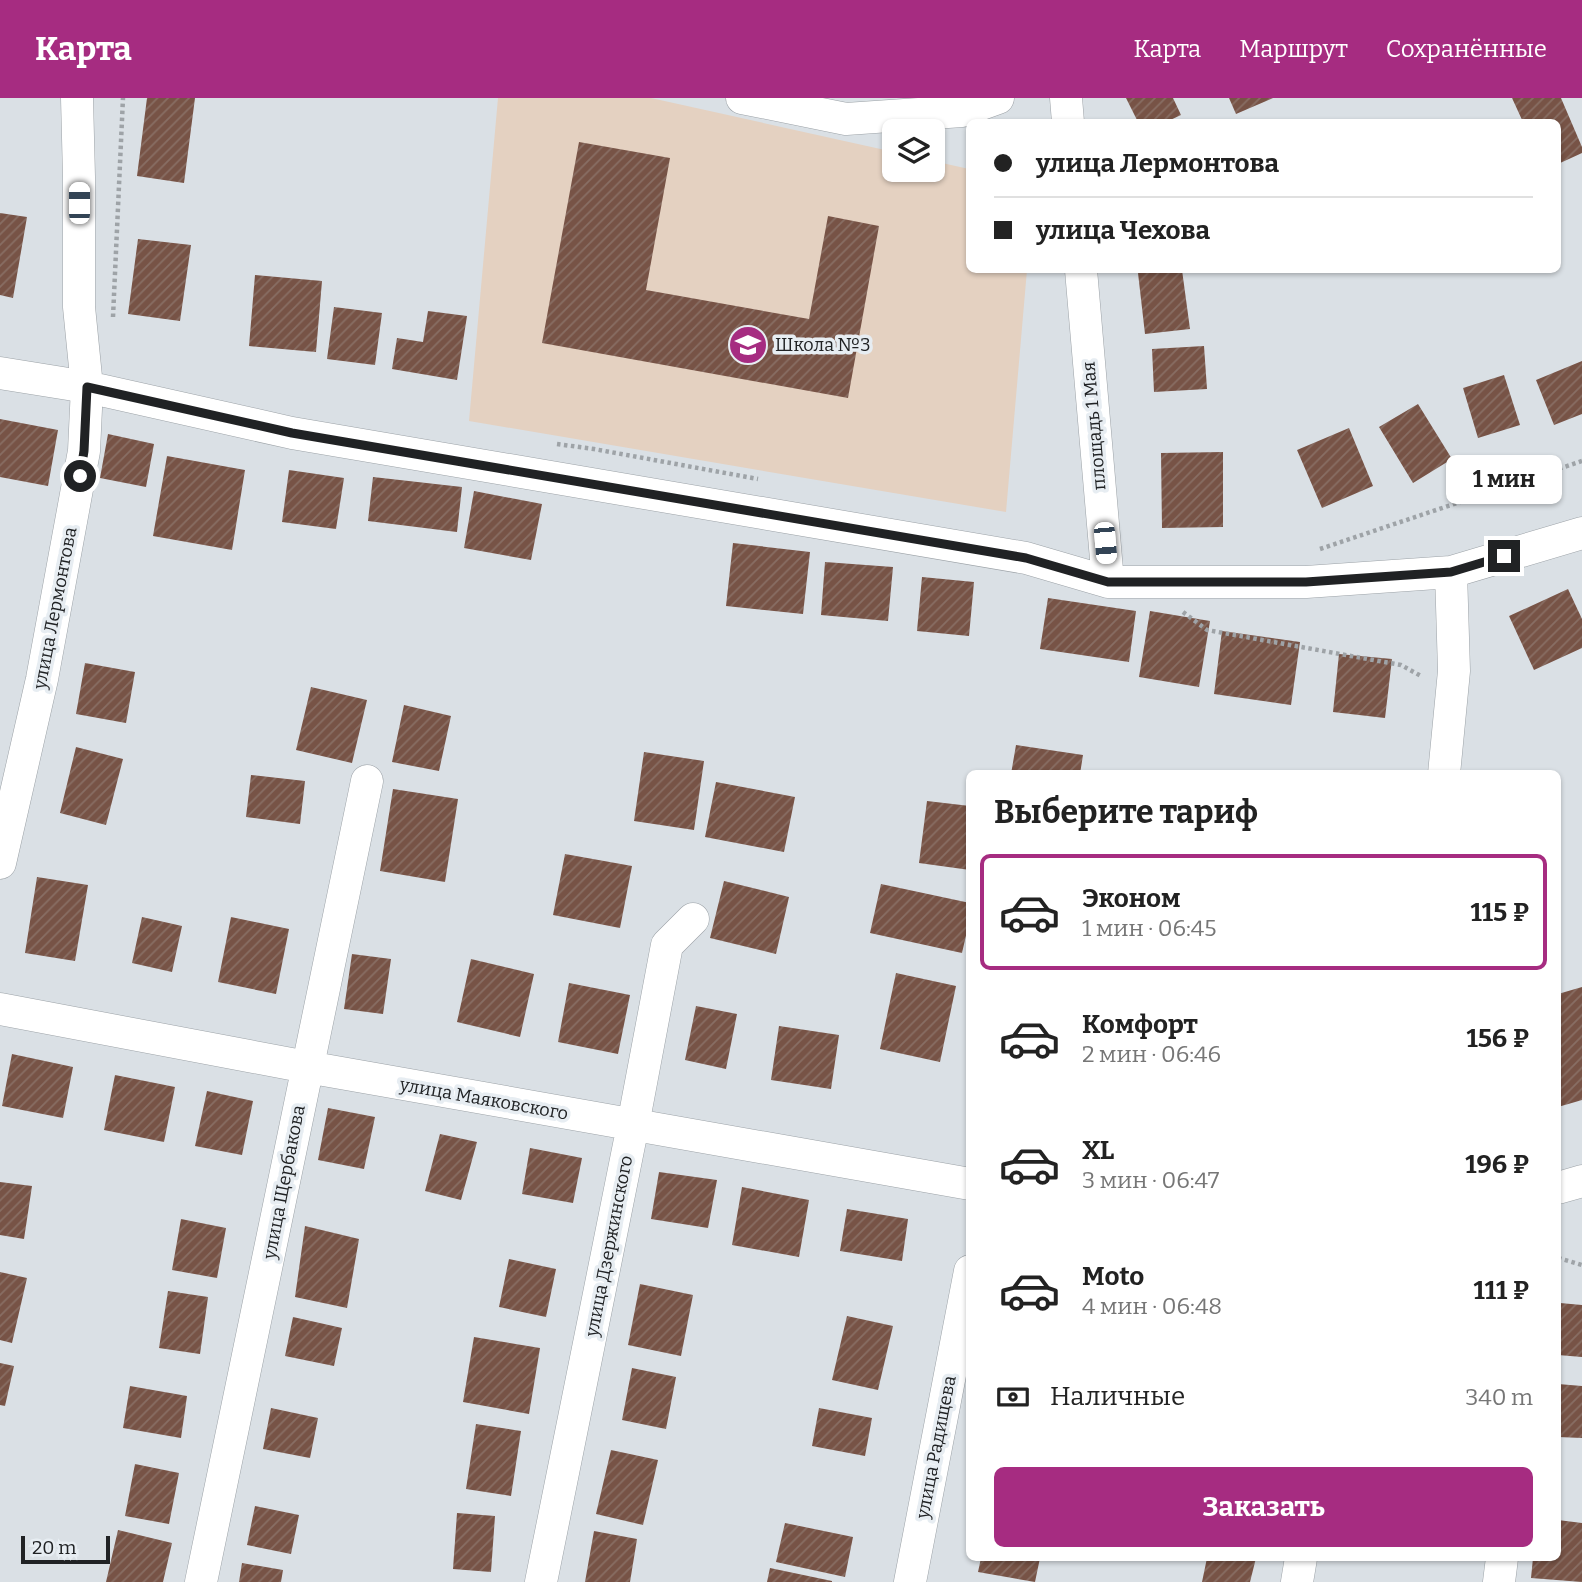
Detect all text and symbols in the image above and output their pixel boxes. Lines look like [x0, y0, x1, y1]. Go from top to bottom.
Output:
text: Карта [35, 29, 132, 69]
text: Карта [1133, 35, 1201, 63]
text: Маршрут [1239, 35, 1348, 63]
text: Сохранённые [1386, 35, 1547, 63]
map controls [882, 119, 945, 182]
button: layers [882, 119, 945, 182]
text: улица Лермонтова [1036, 148, 1279, 179]
car [69, 182, 90, 224]
text: улица Чехова [1036, 215, 1210, 246]
school or university icon: Школа №3 [727, 324, 769, 366]
place label: Школа №3 [775, 334, 871, 356]
street label: площадь 1 Мая [1077, 361, 1111, 491]
callout: 1 мин [1446, 454, 1562, 504]
route start [64, 460, 96, 492]
text: 1 мин [1473, 465, 1535, 493]
car [1093, 521, 1118, 565]
street label: улица Лермонтова [28, 525, 82, 692]
route end [1488, 540, 1520, 572]
text: Выберите тариф [994, 793, 1258, 831]
icon: car [998, 881, 1061, 944]
text: Эконом [1082, 883, 1181, 914]
text: 115 ₽ [1471, 897, 1529, 928]
text: 1 мин · 06:45 [1082, 914, 1217, 942]
icon: car [998, 1007, 1061, 1070]
text: Комфорт [1082, 1009, 1198, 1040]
text: 156 ₽ [1466, 1023, 1529, 1054]
text: 2 мин · 06:46 [1082, 1040, 1221, 1068]
street label: улица Маяковского [397, 1073, 570, 1125]
street label: улица Щербакова [258, 1103, 310, 1262]
icon: car [998, 1133, 1061, 1196]
text: XL [1082, 1135, 1114, 1166]
text: 196 ₽ [1465, 1149, 1529, 1180]
street label: улица Дзержинского [580, 1153, 637, 1339]
text: 3 мин · 06:47 [1082, 1166, 1219, 1194]
icon: car [998, 1259, 1061, 1322]
text: Moto [1082, 1261, 1144, 1292]
text: 111 ₽ [1474, 1275, 1529, 1306]
text: 4 мин · 06:48 [1082, 1292, 1222, 1320]
street label: улица Радищева [911, 1373, 961, 1521]
icon: cash [994, 1378, 1032, 1416]
text: Наличные [1050, 1381, 1185, 1412]
text: 340 m [1465, 1383, 1533, 1411]
button: Заказать [994, 1467, 1533, 1547]
scale bar [21, 1533, 110, 1565]
text: 20 m [32, 1536, 76, 1559]

